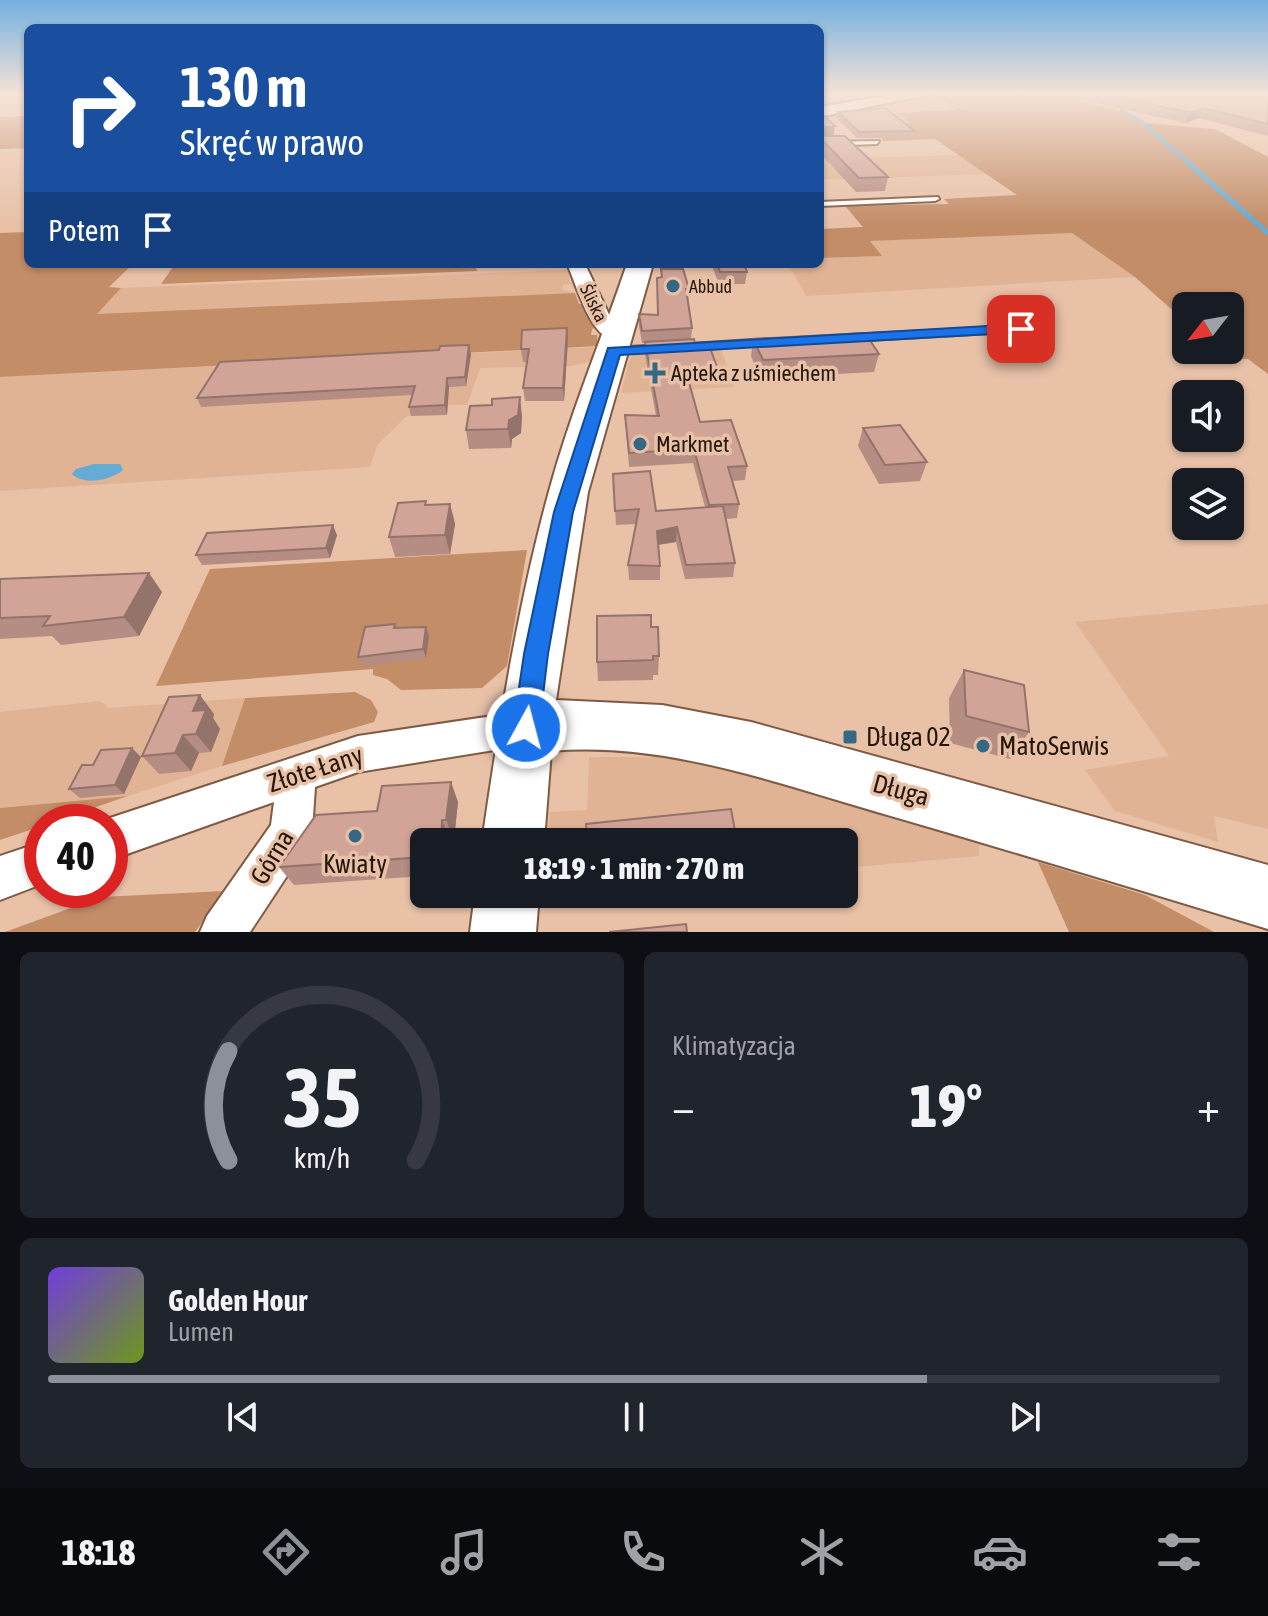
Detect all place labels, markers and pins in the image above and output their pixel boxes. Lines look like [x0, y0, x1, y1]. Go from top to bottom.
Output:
place label: Abbud [689, 276, 732, 297]
marker: Abbud [664, 277, 682, 295]
pin [987, 295, 1055, 363]
place label: Apteka z uśmiechem [671, 360, 836, 386]
marker: Apteka z uśmiechem [646, 364, 664, 382]
place label: Markmet [656, 431, 729, 457]
marker: Markmet [631, 435, 649, 453]
place label: Długa 02 [866, 722, 951, 752]
marker: Długa 02 [841, 728, 859, 746]
place label: MatoSerwis [999, 731, 1109, 761]
marker: MatoSerwis [974, 737, 992, 755]
marker: Kwiaty [346, 827, 364, 845]
place label: Kwiaty [323, 849, 387, 879]

